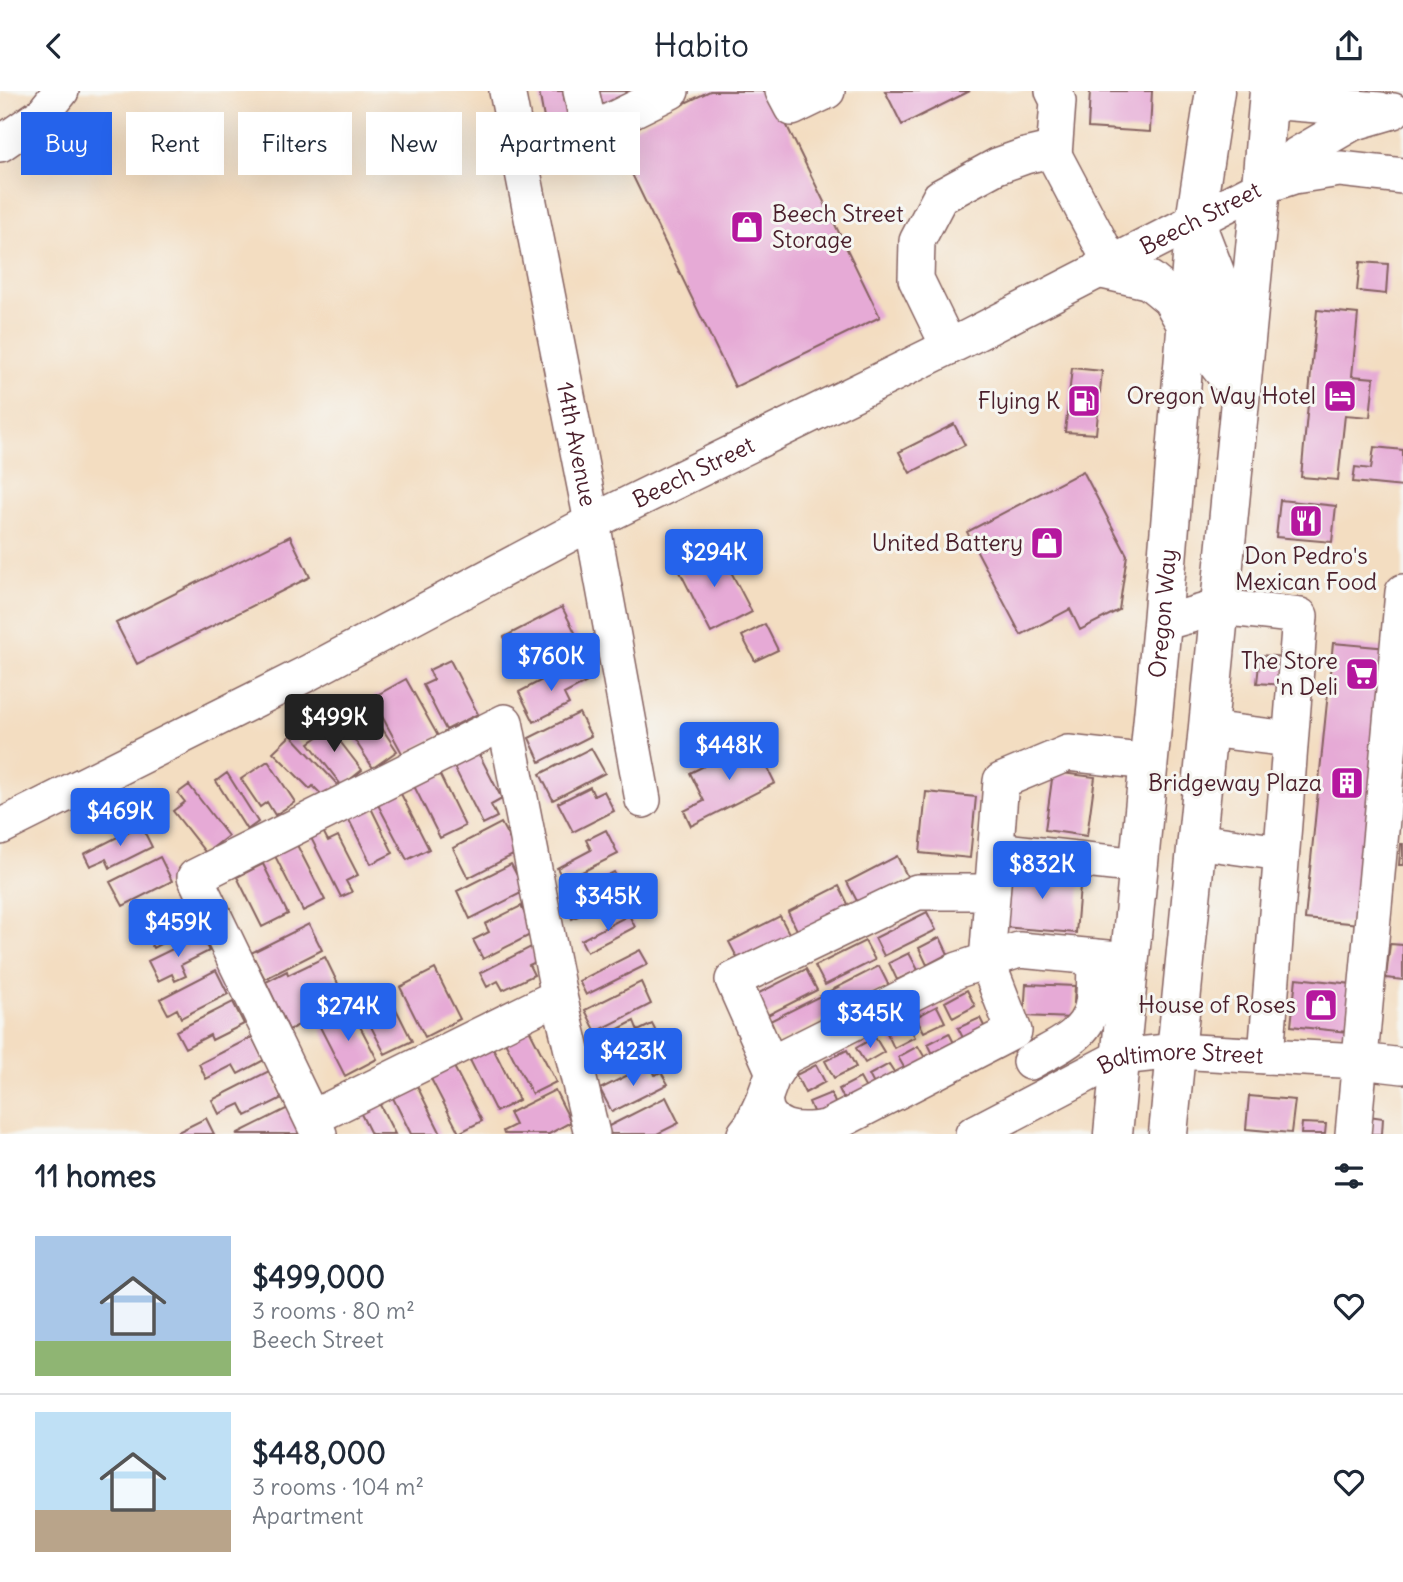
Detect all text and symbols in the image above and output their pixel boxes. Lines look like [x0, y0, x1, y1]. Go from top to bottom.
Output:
text: Habito [654, 25, 749, 66]
icon: back [35, 27, 73, 65]
icon: share [1330, 27, 1368, 65]
chip: Buy [21, 112, 112, 175]
chip: Rent [126, 112, 224, 175]
chip: Filters [238, 112, 352, 175]
chip: New [366, 112, 462, 175]
chip: Apartment [476, 112, 640, 175]
street label: Beech Street [1135, 175, 1266, 261]
place label: Beech Street Storage [772, 199, 904, 254]
shop icon: Beech Street Storage [728, 208, 766, 246]
hotel icon: Oregon Way Hotel [1321, 377, 1359, 415]
street label: 14th Avenue [551, 379, 604, 509]
place label: Oregon Way Hotel [1127, 381, 1316, 410]
fuel station icon: Flying K [1065, 382, 1103, 420]
place label: Flying K [978, 386, 1060, 415]
street label: Beech Street [628, 430, 759, 514]
restaurant icon: Don Pedro's Mexican Food [1287, 502, 1325, 540]
shop icon: United Battery [1028, 524, 1066, 562]
place label: United Battery [872, 528, 1023, 557]
pin: $294K [665, 529, 763, 589]
text: $294K [681, 537, 747, 566]
place label: Don Pedro's Mexican Food [1235, 541, 1377, 596]
street label: Oregon Way [1142, 547, 1182, 679]
pin: $760K [502, 633, 600, 693]
text: $760K [518, 641, 584, 670]
place label: The Store 'n Deli [1241, 646, 1338, 701]
supermarket icon: The Store 'n Deli [1343, 655, 1381, 693]
pin: $499K [285, 695, 383, 754]
text: $499K [301, 702, 367, 731]
pin: $448K [680, 723, 778, 782]
text: $448K [696, 730, 762, 759]
building icon: Bridgeway Plaza [1328, 764, 1366, 802]
place label: Bridgeway Plaza [1148, 768, 1322, 797]
pin: $469K [71, 789, 169, 848]
text: $469K [87, 796, 153, 825]
pin: $832K [993, 841, 1091, 901]
text: $832K [1009, 849, 1075, 878]
pin: $345K [559, 873, 657, 933]
text: $345K [575, 881, 641, 910]
pin: $459K [129, 899, 227, 959]
text: $459K [145, 907, 211, 936]
pin: $274K [299, 983, 397, 1043]
shop icon: House of Roses [1302, 986, 1340, 1024]
place label: House of Roses [1138, 990, 1296, 1019]
text: $274K [316, 991, 380, 1020]
pin: $345K [821, 991, 919, 1050]
text: $345K [837, 998, 903, 1027]
pin: $423K [584, 1028, 682, 1088]
text: $423K [600, 1036, 666, 1065]
street label: Baltimore Street [1092, 1036, 1264, 1080]
text: 11 homes [35, 1157, 156, 1195]
icon: filters [1330, 1157, 1368, 1195]
text: $499,000 [252, 1258, 385, 1296]
icon: home [91, 1264, 175, 1348]
icon: heart [1330, 1287, 1368, 1325]
text: 3 rooms · 80 m² [252, 1296, 415, 1325]
text: Beech Street [252, 1325, 384, 1354]
text: $448,000 [252, 1434, 386, 1472]
icon: home [91, 1440, 175, 1524]
icon: heart [1330, 1463, 1368, 1501]
text: 3 rooms · 104 m² [252, 1472, 424, 1501]
text: Apartment [252, 1501, 364, 1530]

